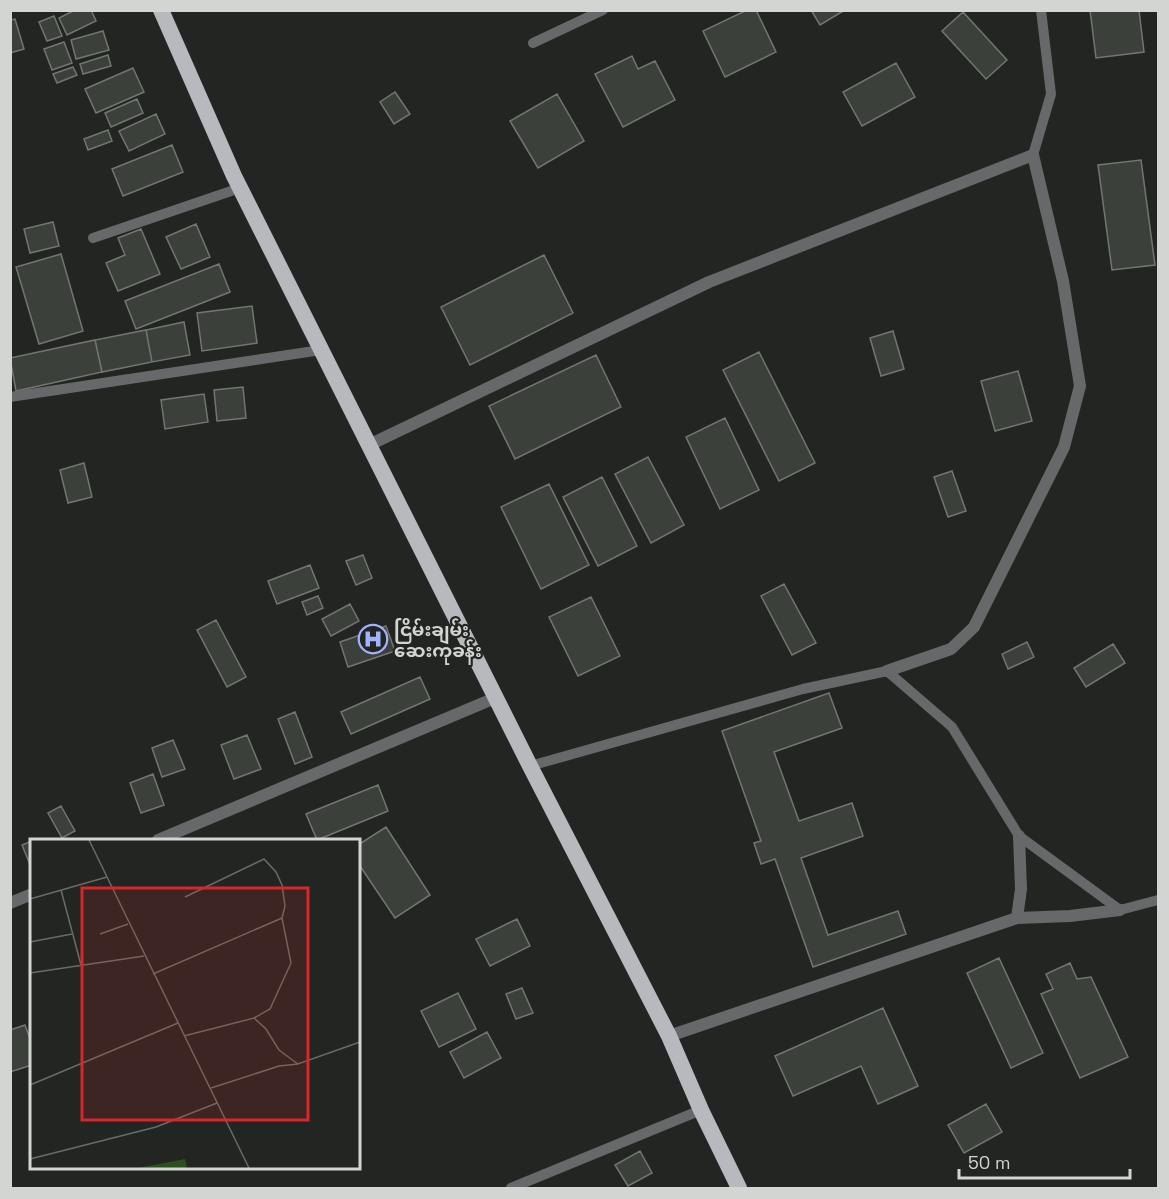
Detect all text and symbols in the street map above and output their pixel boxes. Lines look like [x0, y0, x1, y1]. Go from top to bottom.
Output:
place label: ငြိမ်းချမ်း ဆေးကုခန်း [394, 618, 482, 665]
hospital icon: ငြိမ်းချမ်း ဆေးကုခန်း [357, 623, 389, 655]
inset map [30, 839, 360, 1169]
scale bar [959, 1142, 1130, 1180]
text: 50 m [968, 1151, 1010, 1174]

